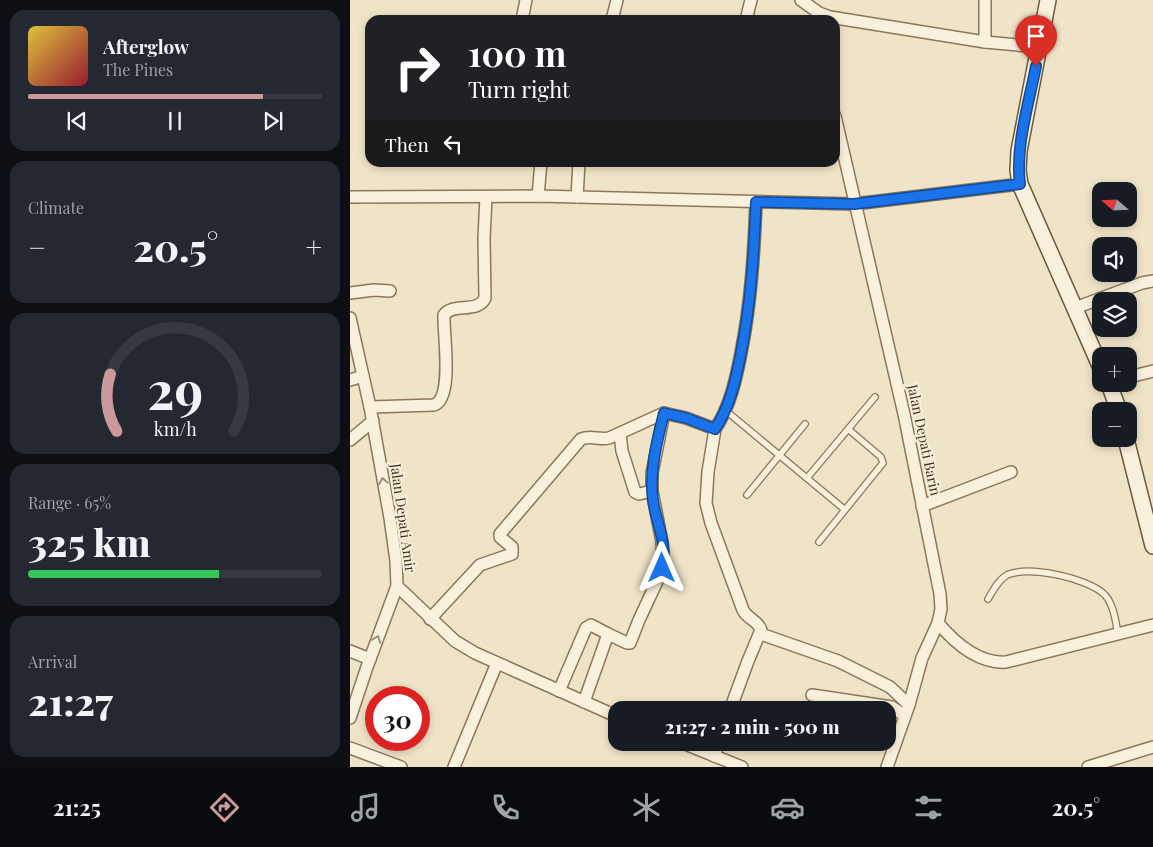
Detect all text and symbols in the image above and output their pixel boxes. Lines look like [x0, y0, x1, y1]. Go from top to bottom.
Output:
pin [1015, 15, 1057, 66]
icon: arrive [1022, 22, 1050, 50]
text: 100 m [468, 29, 566, 76]
text: Afterglow [103, 33, 189, 59]
icon: right [385, 35, 450, 100]
text: The Pines [103, 59, 173, 80]
text: Turn right [468, 74, 570, 104]
icon: previous [63, 107, 91, 135]
icon: pause [161, 107, 189, 135]
icon: next [259, 107, 287, 135]
icon: left [439, 130, 467, 158]
text: Then [385, 131, 429, 157]
north arrow [1092, 182, 1138, 228]
map controls [1092, 182, 1137, 447]
text: Climate [28, 197, 84, 218]
text: 20.5° [133, 221, 218, 272]
text: − [28, 228, 46, 265]
text: + [306, 228, 322, 265]
button: sound [1092, 237, 1137, 282]
button: layers [1092, 292, 1137, 337]
button: + [1092, 347, 1137, 392]
text: 29 [147, 354, 203, 423]
street label: Jalan Depati Barin [903, 382, 946, 498]
button: − [1092, 402, 1137, 447]
text: km/h [154, 417, 197, 440]
street label: Jalan Depati Amir [386, 461, 421, 574]
one-way arrow [379, 477, 389, 485]
text: Range · 65% [28, 492, 111, 513]
text: 325 km [28, 516, 151, 567]
position arrow [635, 541, 687, 593]
one-way arrow [371, 635, 381, 644]
text: Arrival [28, 651, 77, 672]
text: 21:27 [28, 675, 113, 726]
speed limit sign: 30 [365, 686, 430, 751]
text: 21:27 · 2 min · 500 m [664, 713, 840, 739]
icon: directions [207, 790, 242, 825]
icon: music [348, 790, 383, 825]
icon: phone [488, 790, 523, 825]
icon: climate [629, 790, 664, 825]
icon: car [770, 790, 805, 825]
icon: filters [911, 790, 946, 825]
text: 21:25 [53, 792, 101, 822]
text: 20.5° [1052, 792, 1100, 822]

